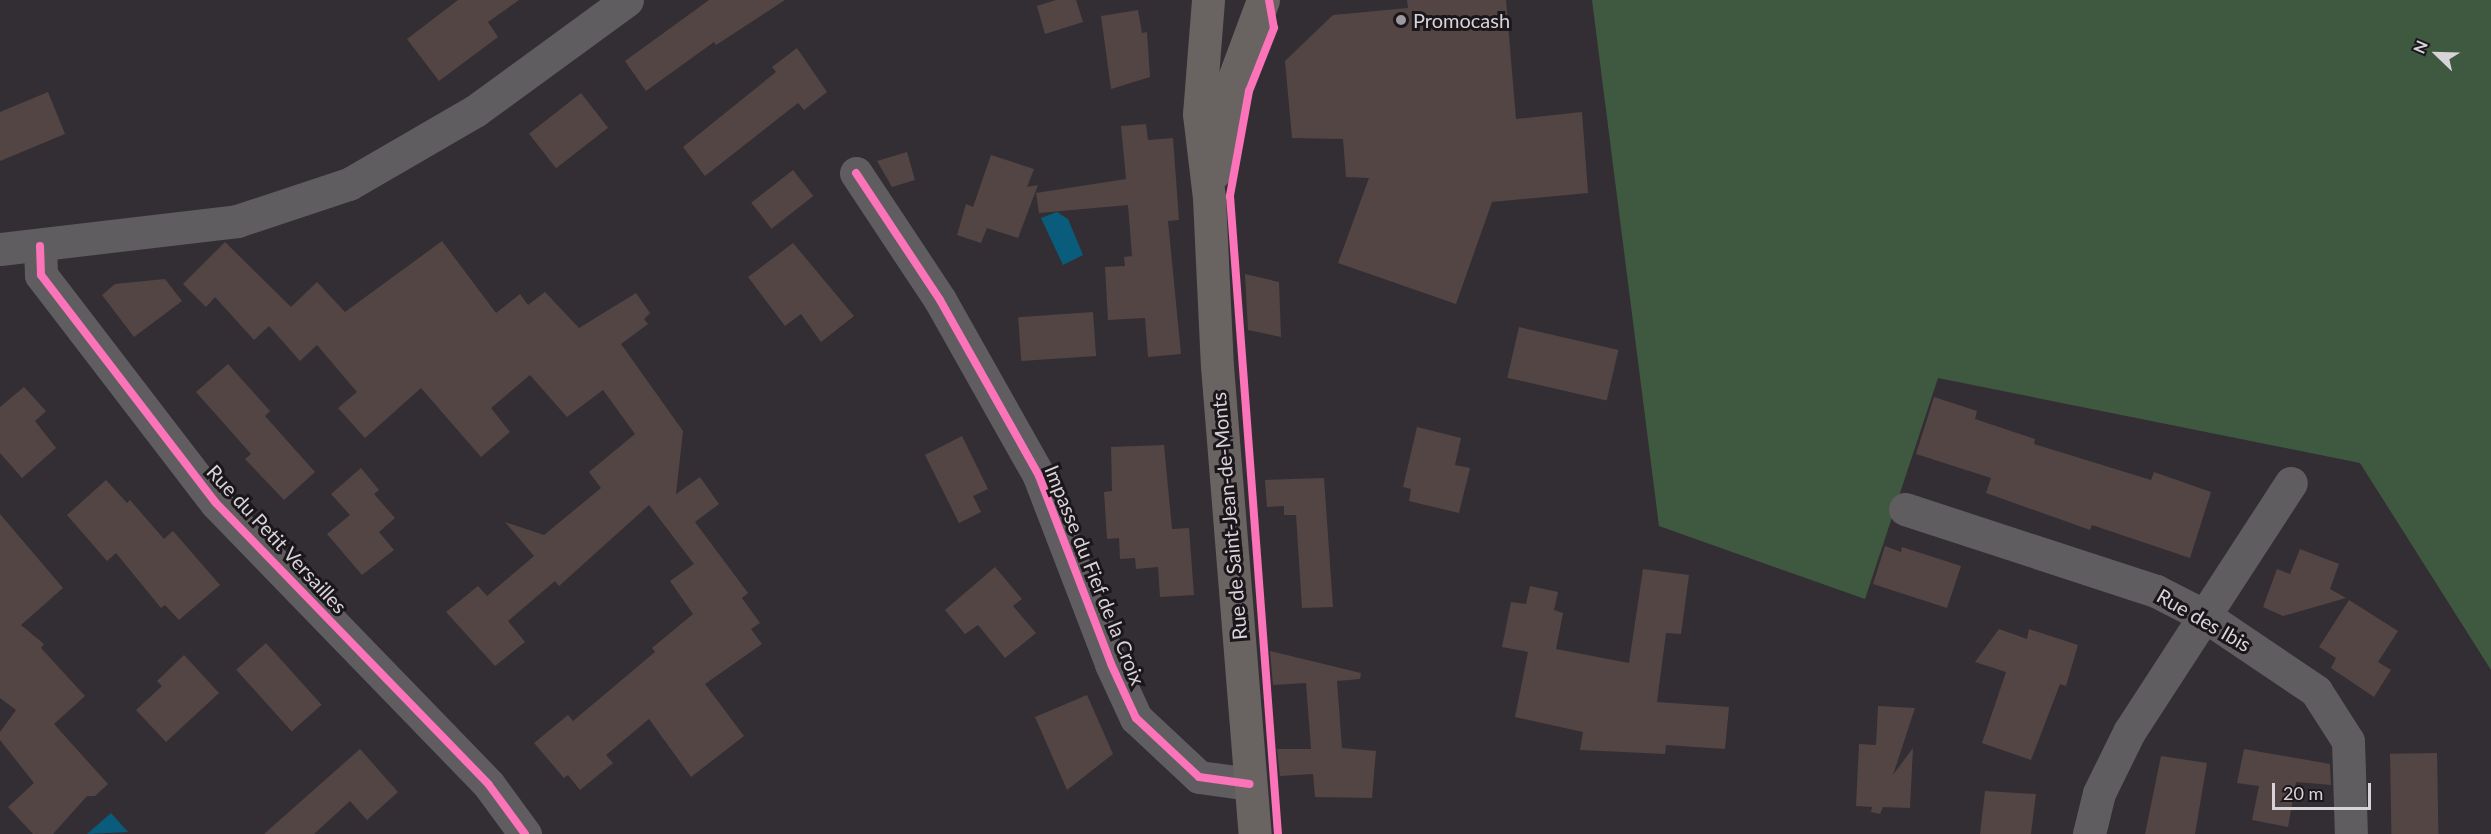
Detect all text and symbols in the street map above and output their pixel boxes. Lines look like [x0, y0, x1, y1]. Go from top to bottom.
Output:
place label: Promocash [1413, 8, 1510, 32]
marker: Promocash [1394, 13, 1408, 27]
north arrow [2407, 24, 2467, 84]
text: N [2409, 37, 2431, 56]
street label: Rue de Saint-Jean-de-Monts [1206, 391, 1252, 641]
street label: Rue du Petit Versailles [202, 460, 352, 618]
street label: Impasse du Fief de la Croix [1040, 462, 1150, 688]
street label: Rue des Ibis [2153, 583, 2255, 657]
scale bar [2275, 771, 2374, 809]
text: 20 m [2283, 782, 2323, 804]

